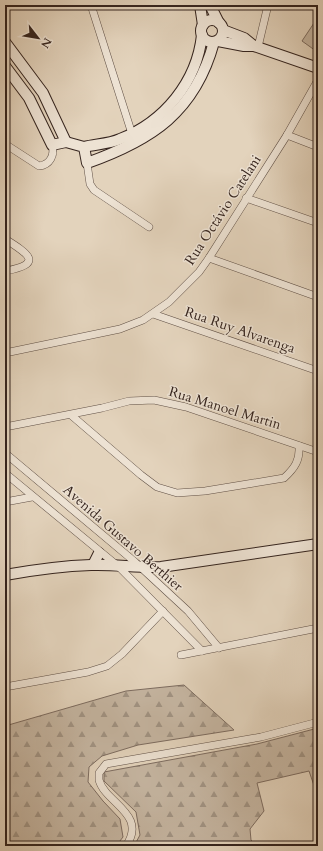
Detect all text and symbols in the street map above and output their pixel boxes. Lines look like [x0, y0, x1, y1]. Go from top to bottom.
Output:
north arrow [18, 18, 58, 58]
text: N [37, 35, 55, 51]
street label: Rua Octávio Catelani [180, 151, 266, 269]
street label: Rua Ruy Alvarenga [182, 302, 298, 358]
street label: Rua Manoel Martin [167, 382, 283, 434]
street label: Avenida Gustavo Berthier [59, 481, 188, 596]

